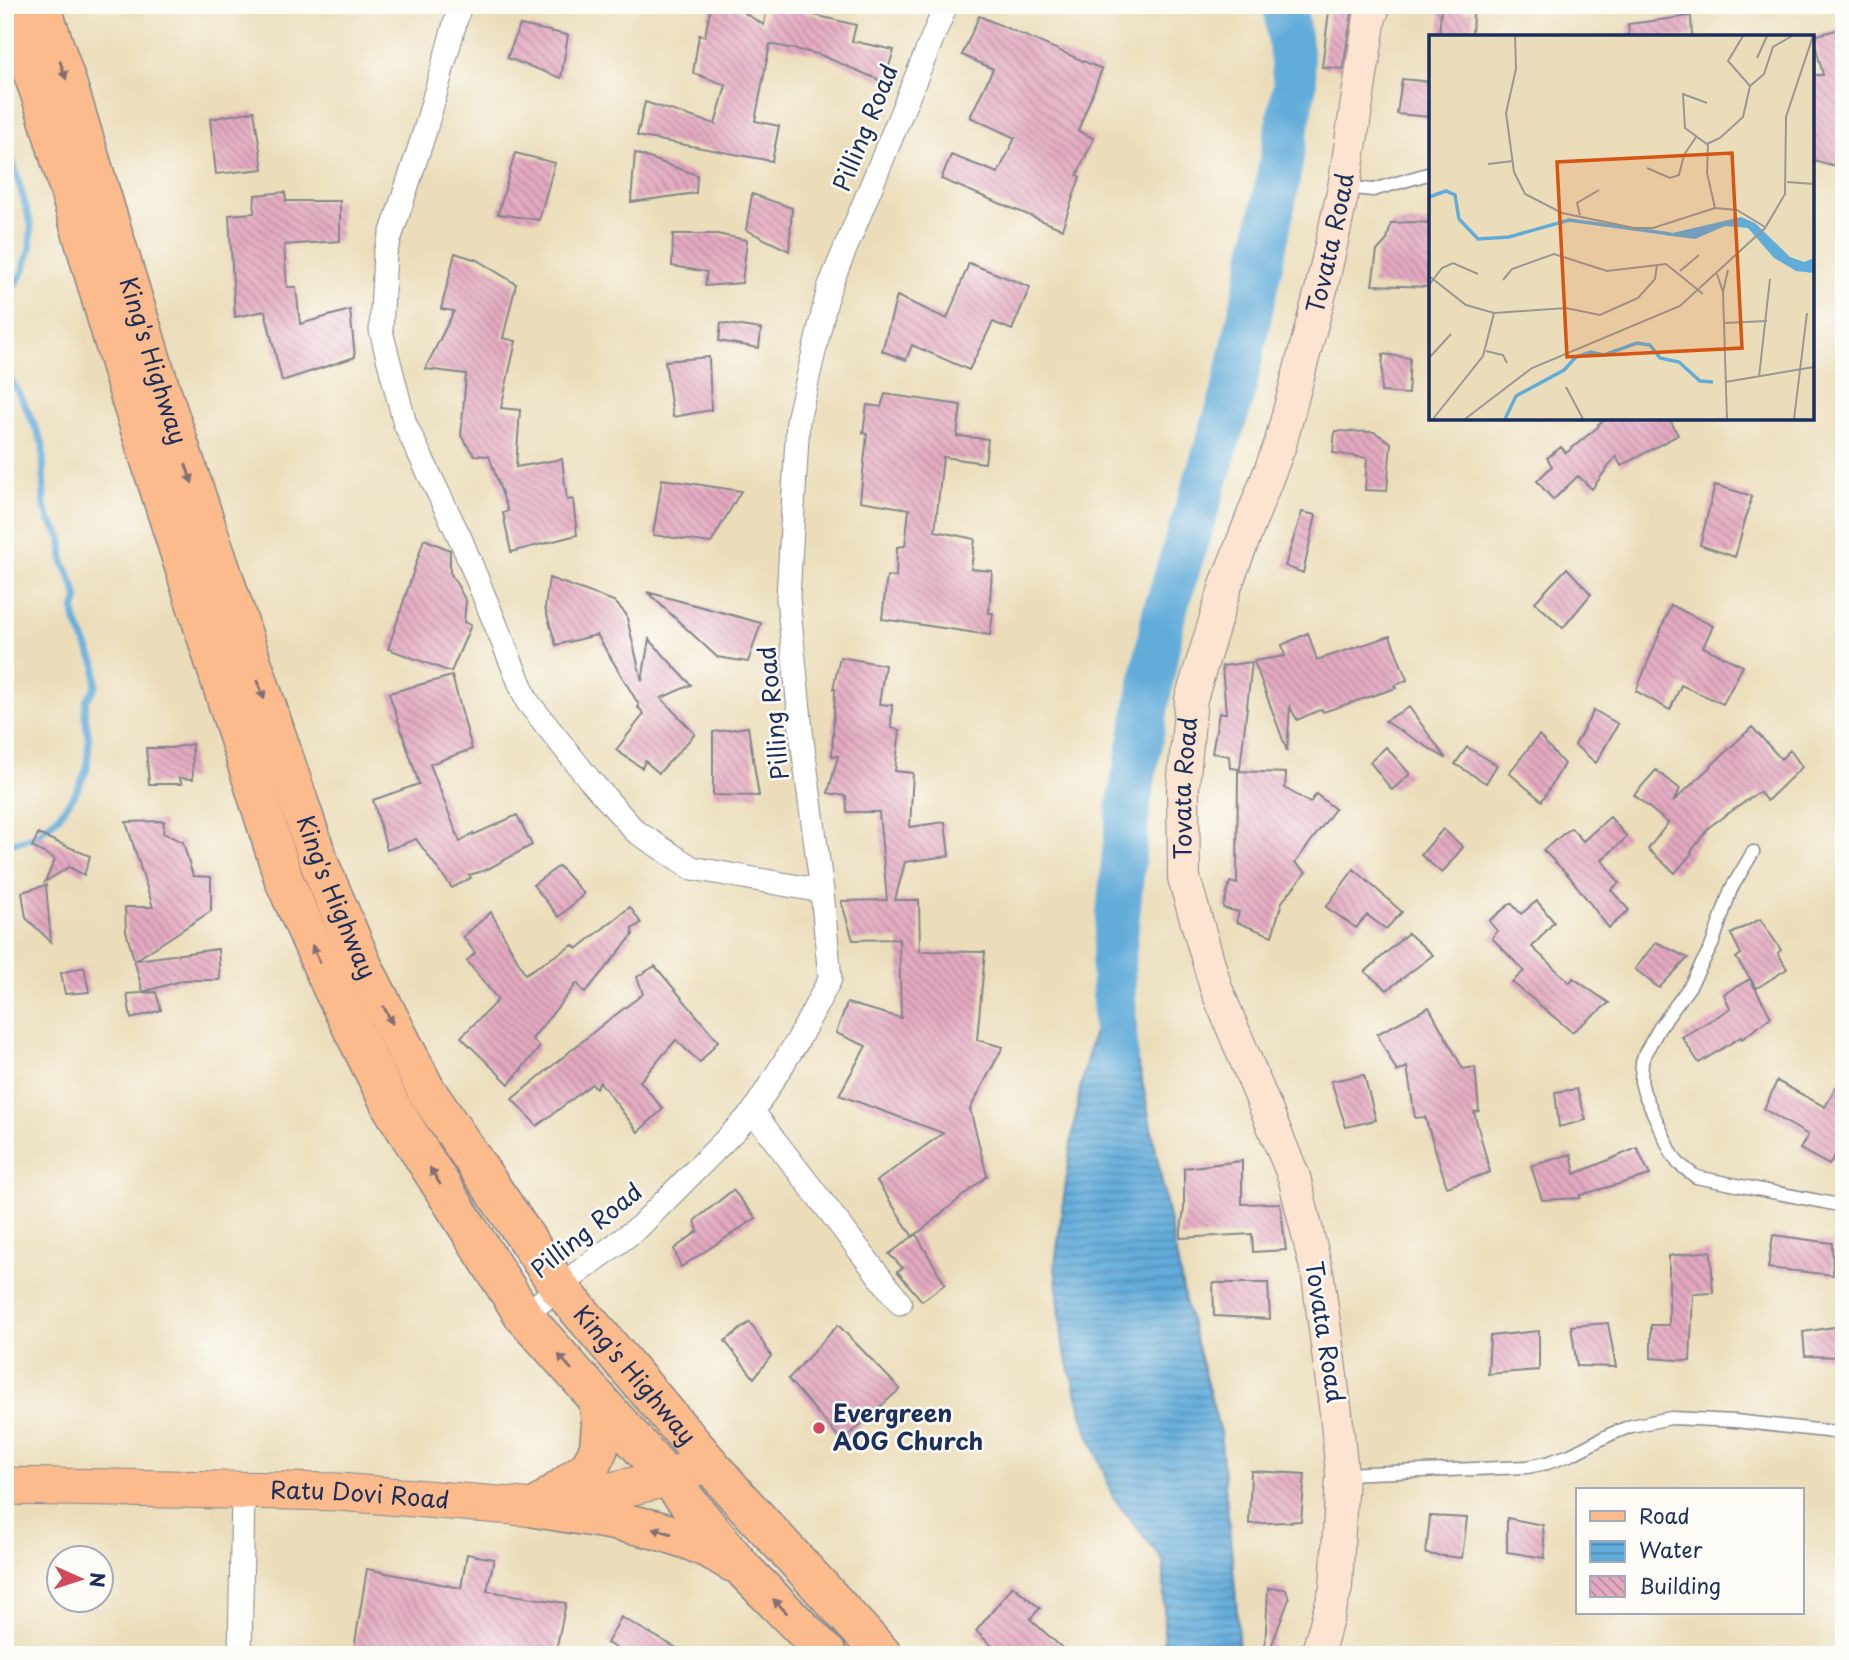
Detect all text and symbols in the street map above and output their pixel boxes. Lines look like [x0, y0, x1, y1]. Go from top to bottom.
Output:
inset map [1429, 35, 1814, 420]
street label: Pilling Road [822, 58, 906, 196]
one-way arrow [58, 59, 69, 80]
street label: Tovata Road [1296, 170, 1362, 317]
street label: King's Highway [111, 272, 198, 449]
one-way arrow [184, 464, 195, 485]
street label: Pilling Road [747, 645, 797, 782]
one-way arrow [256, 679, 267, 700]
street label: Tovata Road [1163, 715, 1205, 860]
street label: King's Highway [289, 810, 387, 985]
one-way arrow [310, 944, 322, 964]
one-way arrow [383, 1005, 394, 1025]
one-way arrow [429, 1166, 442, 1185]
street label: Pilling Road [522, 1173, 649, 1286]
street label: Tovata Road [1297, 1258, 1355, 1405]
street label: King's Highway [566, 1297, 706, 1452]
one-way arrow [557, 1353, 573, 1371]
place label: Evergreen AOG Church [833, 1394, 983, 1458]
marker: Evergreen AOG Church [811, 1420, 827, 1436]
street label: Ratu Dovi Road [270, 1471, 451, 1517]
legend [1576, 1488, 1804, 1614]
text: Road [1639, 1499, 1690, 1531]
one-way arrow [652, 1525, 673, 1535]
text: Water [1639, 1533, 1703, 1565]
north arrow [46, 1544, 116, 1614]
text: Building [1639, 1569, 1721, 1601]
text: N [84, 1572, 112, 1588]
one-way arrow [772, 1598, 788, 1615]

